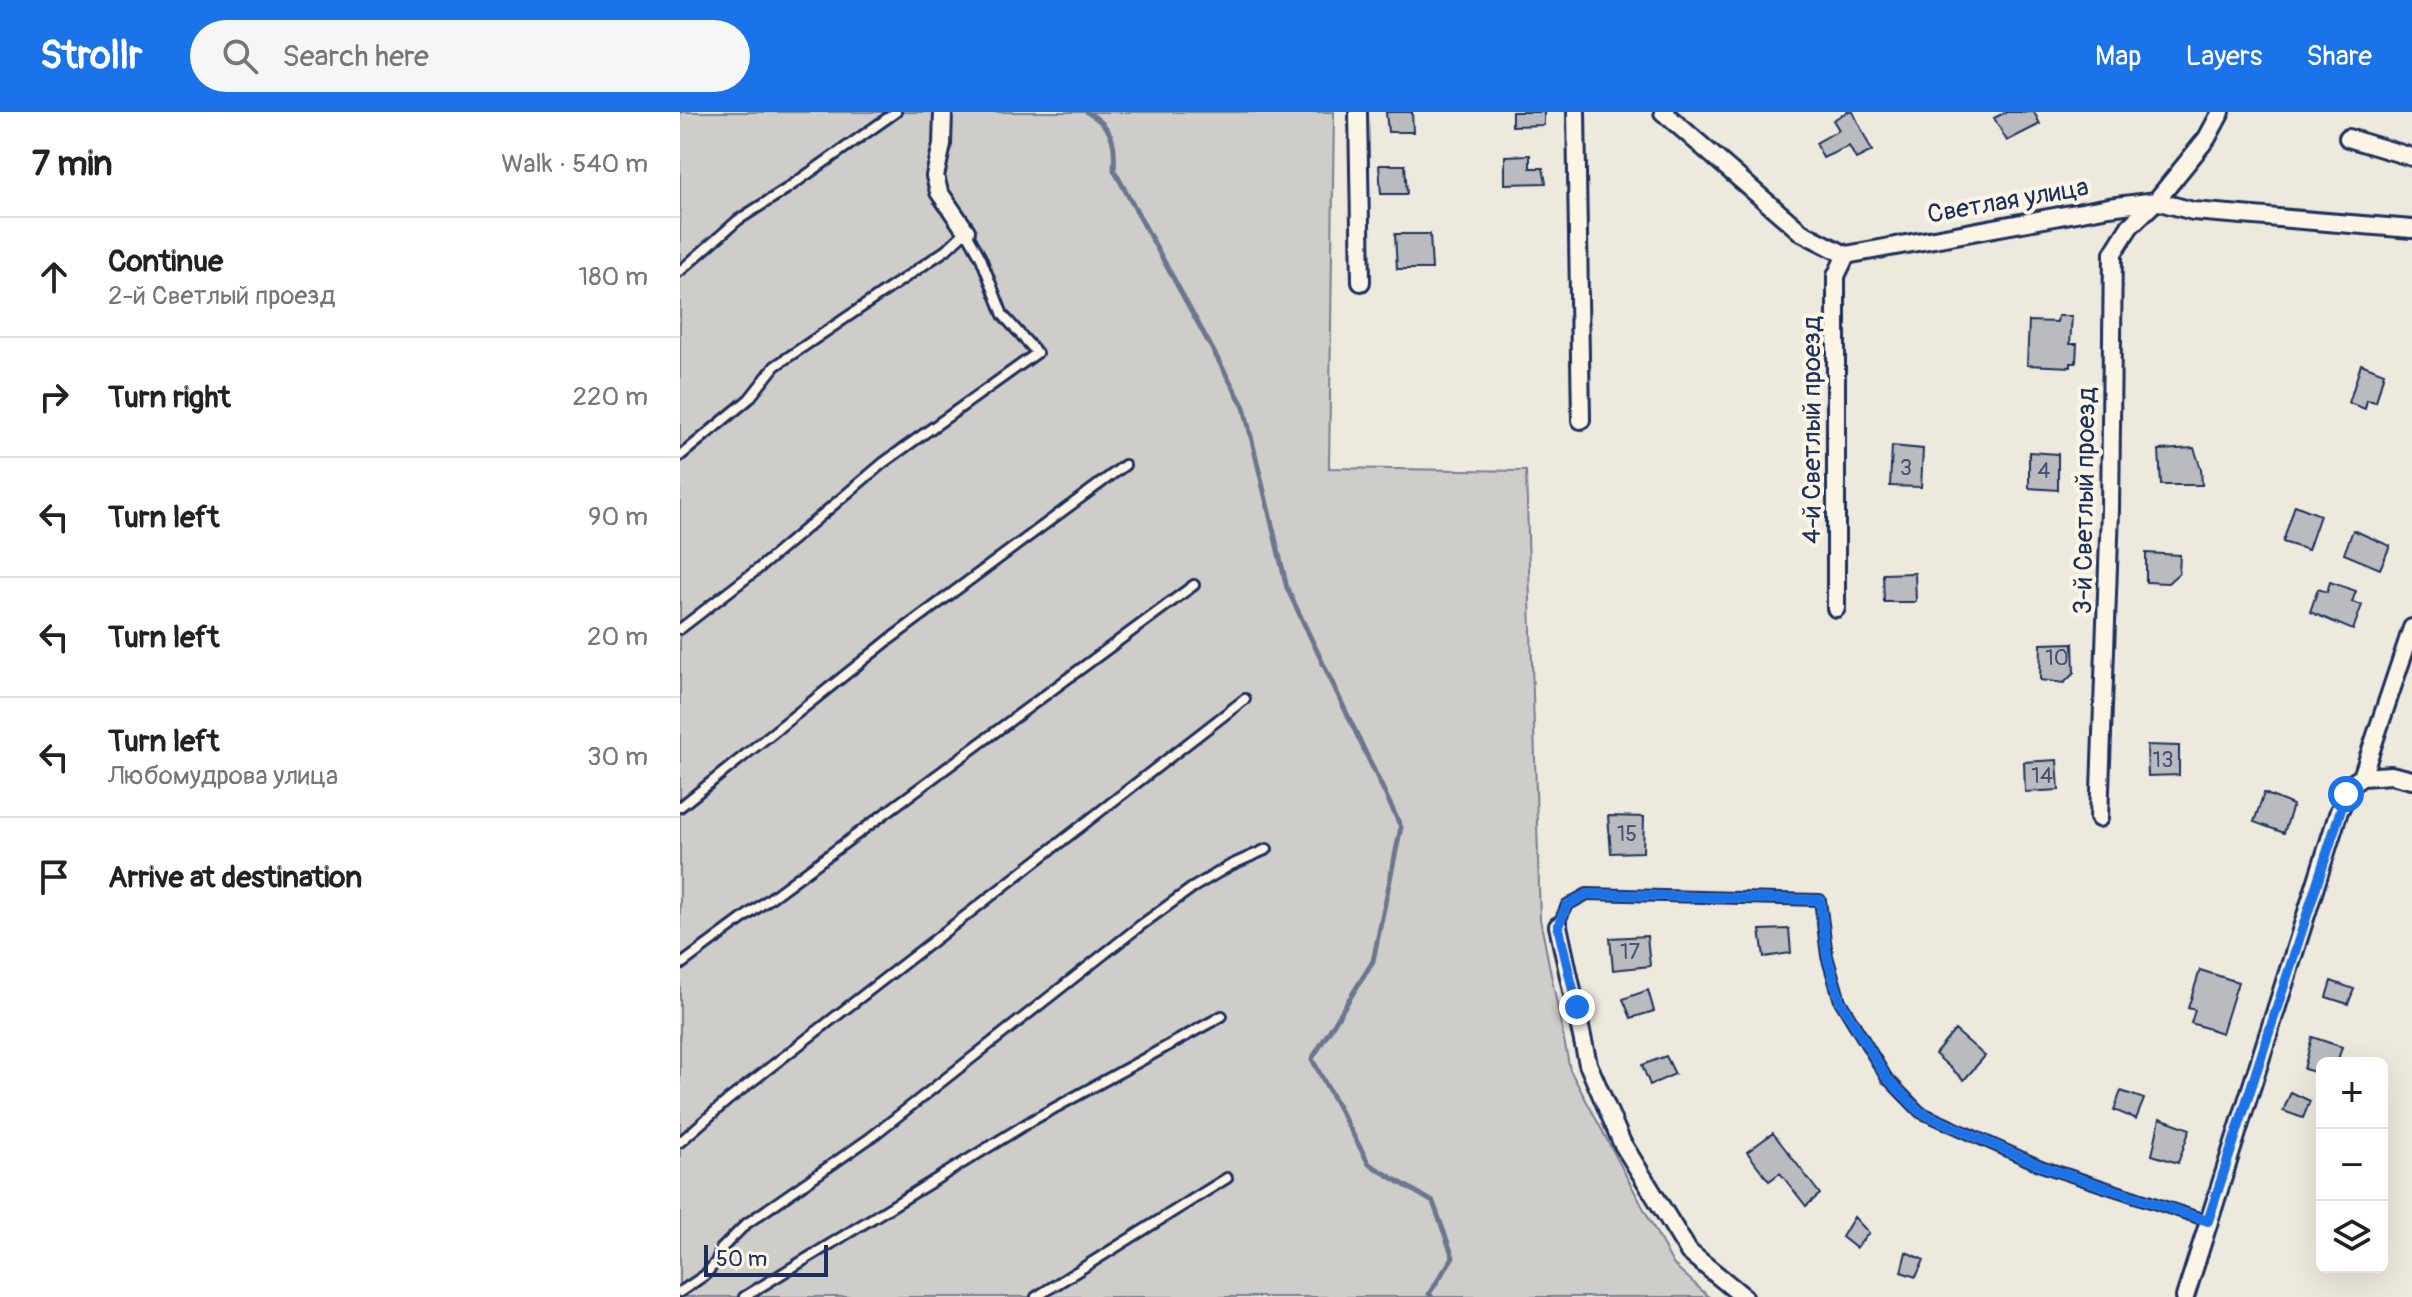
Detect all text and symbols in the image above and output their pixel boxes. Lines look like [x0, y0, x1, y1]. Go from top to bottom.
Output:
search box [190, 20, 750, 92]
text: Strollr [40, 32, 142, 80]
icon: search [218, 34, 262, 78]
text: Search here [282, 38, 429, 75]
text: Map [2095, 39, 2141, 74]
text: Layers [2185, 39, 2262, 74]
text: Share [2306, 39, 2372, 74]
text: 7 min [32, 143, 113, 186]
text: Walk · 540 m [501, 148, 648, 180]
street label: Светлая улица [1925, 171, 2091, 231]
text: Continue [108, 243, 223, 280]
icon: ahead [32, 255, 76, 299]
text: 180 m [578, 261, 648, 293]
text: 2-й Светлый проезд [108, 280, 335, 312]
street label: 4-й Светлый проезд [1796, 316, 1828, 544]
icon: right [32, 375, 76, 419]
text: Turn right [108, 379, 231, 416]
text: 220 m [572, 381, 648, 413]
street label: 3-й Светлый проезд [2067, 387, 2103, 615]
house number: 3 [1900, 454, 1912, 482]
house number: 4 [2038, 457, 2051, 485]
icon: left [32, 495, 76, 539]
text: Turn left [108, 499, 219, 536]
text: 90 m [588, 501, 648, 533]
icon: left [32, 615, 76, 659]
text: Turn left [108, 619, 219, 656]
text: 20 m [587, 621, 648, 653]
house number: 10 [2045, 644, 2069, 672]
text: Turn left [108, 723, 219, 760]
icon: left [32, 735, 76, 779]
text: 30 m [587, 741, 648, 773]
house number: 13 [2153, 746, 2173, 774]
text: Любомудрова улица [108, 760, 338, 792]
house number: 14 [2031, 762, 2053, 790]
route start [2328, 776, 2364, 812]
house number: 15 [1617, 820, 1637, 848]
icon: arrive [32, 855, 76, 899]
text: Arrive at destination [108, 859, 362, 896]
house number: 17 [1620, 938, 1640, 966]
route end [1559, 989, 1595, 1025]
map controls [2316, 1057, 2388, 1273]
button: + [2316, 1057, 2388, 1129]
button: − [2316, 1129, 2388, 1201]
button: layers [2316, 1201, 2388, 1273]
scale bar [704, 1241, 828, 1277]
text: 50 m [716, 1245, 767, 1273]

